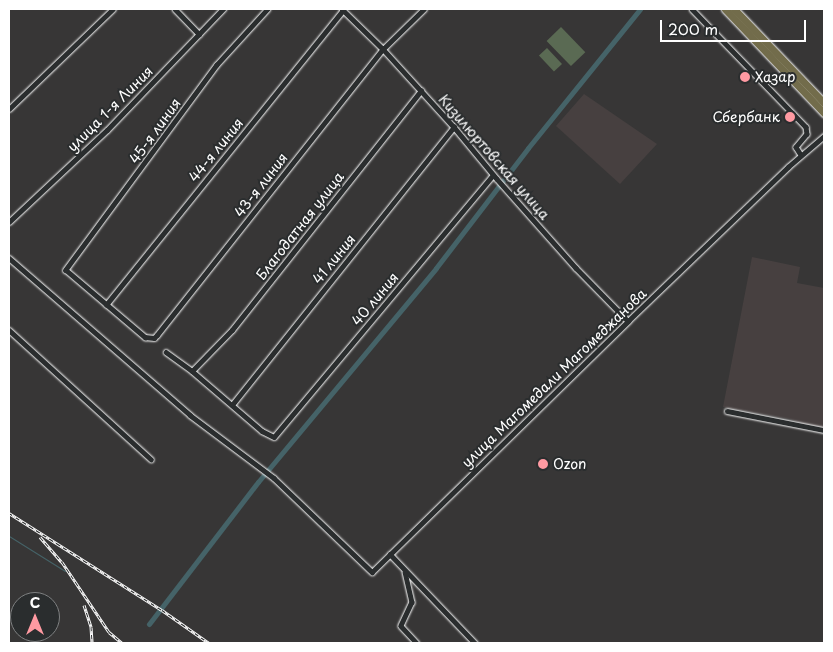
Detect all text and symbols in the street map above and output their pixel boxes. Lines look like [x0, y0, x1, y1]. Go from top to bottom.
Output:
scale bar [663, 10, 809, 42]
text: 200 m [668, 17, 718, 40]
street label: улица 1-я Линия [63, 62, 157, 156]
place label: Хазар [755, 69, 795, 85]
marker: Хазар [739, 71, 751, 83]
street label: Кизилюртовская улица [435, 91, 553, 223]
street label: 45-я линия [126, 95, 184, 167]
place label: Сбербанк [712, 109, 780, 125]
marker: Сбербанк [784, 111, 796, 123]
street label: 44-я линия [185, 115, 247, 185]
street label: 43-я линия [231, 149, 291, 221]
street label: Благодатная улица [252, 168, 348, 284]
street label: 41 линия [309, 231, 359, 287]
street label: 40 линия [348, 269, 402, 329]
street label: улица Магомедали Магомеджановa [458, 285, 650, 471]
place label: Ozon [553, 456, 586, 472]
marker: Ozon [537, 458, 549, 470]
north arrow [10, 592, 60, 642]
text: С [30, 592, 40, 613]

